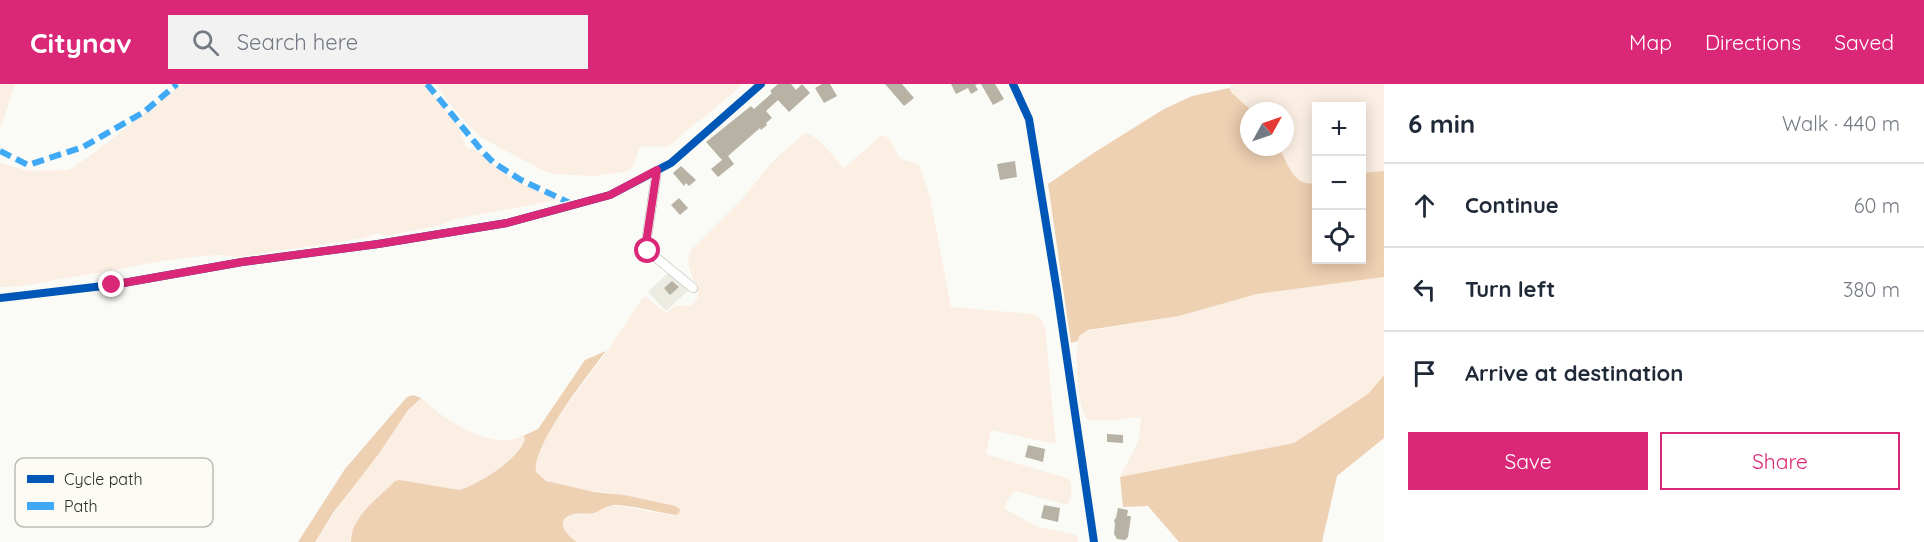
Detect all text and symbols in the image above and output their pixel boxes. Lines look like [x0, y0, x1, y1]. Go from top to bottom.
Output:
search box [168, 15, 588, 69]
text: Citynav [30, 25, 132, 60]
icon: search [189, 26, 222, 59]
text: Search here [237, 28, 358, 56]
text: Map [1629, 29, 1672, 55]
text: Directions [1705, 29, 1801, 55]
text: Saved [1834, 29, 1894, 55]
north arrow [1240, 102, 1294, 156]
map controls [1312, 102, 1366, 264]
button: + [1312, 102, 1366, 156]
text: 6 min [1408, 107, 1475, 140]
text: Walk · 440 m [1782, 111, 1900, 136]
button: − [1312, 156, 1366, 210]
icon: ahead [1408, 189, 1441, 222]
text: Continue [1465, 191, 1559, 219]
text: 60 m [1854, 193, 1900, 218]
button: locate [1312, 210, 1366, 264]
route start [634, 237, 660, 263]
route end [98, 271, 124, 297]
icon: left [1408, 273, 1441, 306]
text: Turn left [1465, 275, 1555, 303]
text: 380 m [1843, 277, 1900, 302]
icon: arrive [1408, 357, 1441, 390]
text: Arrive at destination [1465, 359, 1683, 387]
button: Save [1408, 432, 1648, 490]
button: Share [1660, 432, 1900, 490]
legend [15, 458, 213, 527]
text: Cycle path [64, 469, 143, 489]
text: Path [64, 496, 98, 516]

